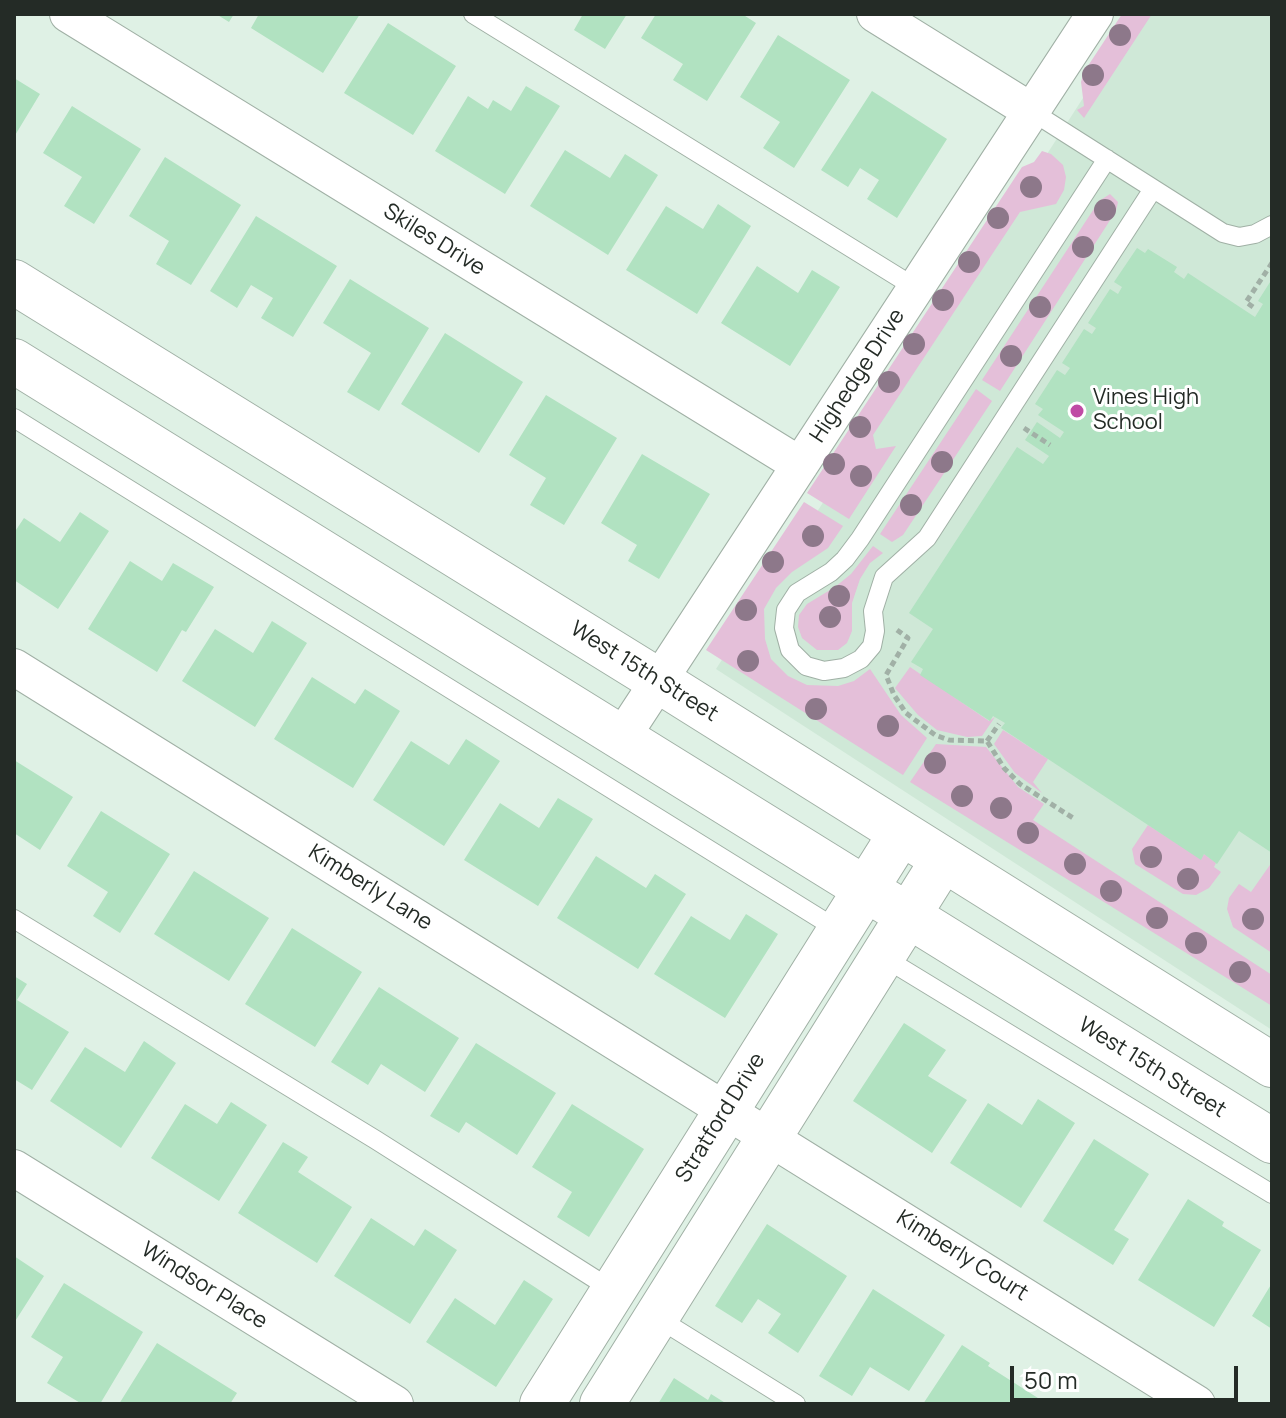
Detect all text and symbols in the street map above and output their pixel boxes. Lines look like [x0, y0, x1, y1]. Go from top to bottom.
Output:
street label: Skiles Drive [378, 198, 490, 282]
street label: Highedge Drive [805, 304, 911, 448]
place label: Vines High School [1093, 385, 1199, 436]
marker: Vines High School [1068, 402, 1086, 420]
street label: West 15th Street [565, 616, 723, 728]
street label: Kimberly Lane [303, 839, 437, 937]
street label: West 15th Street [1073, 1012, 1231, 1124]
street label: Stratford Drive [671, 1048, 771, 1188]
street label: Kimberly Court [891, 1205, 1033, 1307]
street label: Windsor Place [136, 1237, 272, 1335]
scale bar [1014, 1350, 1242, 1400]
text: 50 m [1024, 1363, 1078, 1396]

